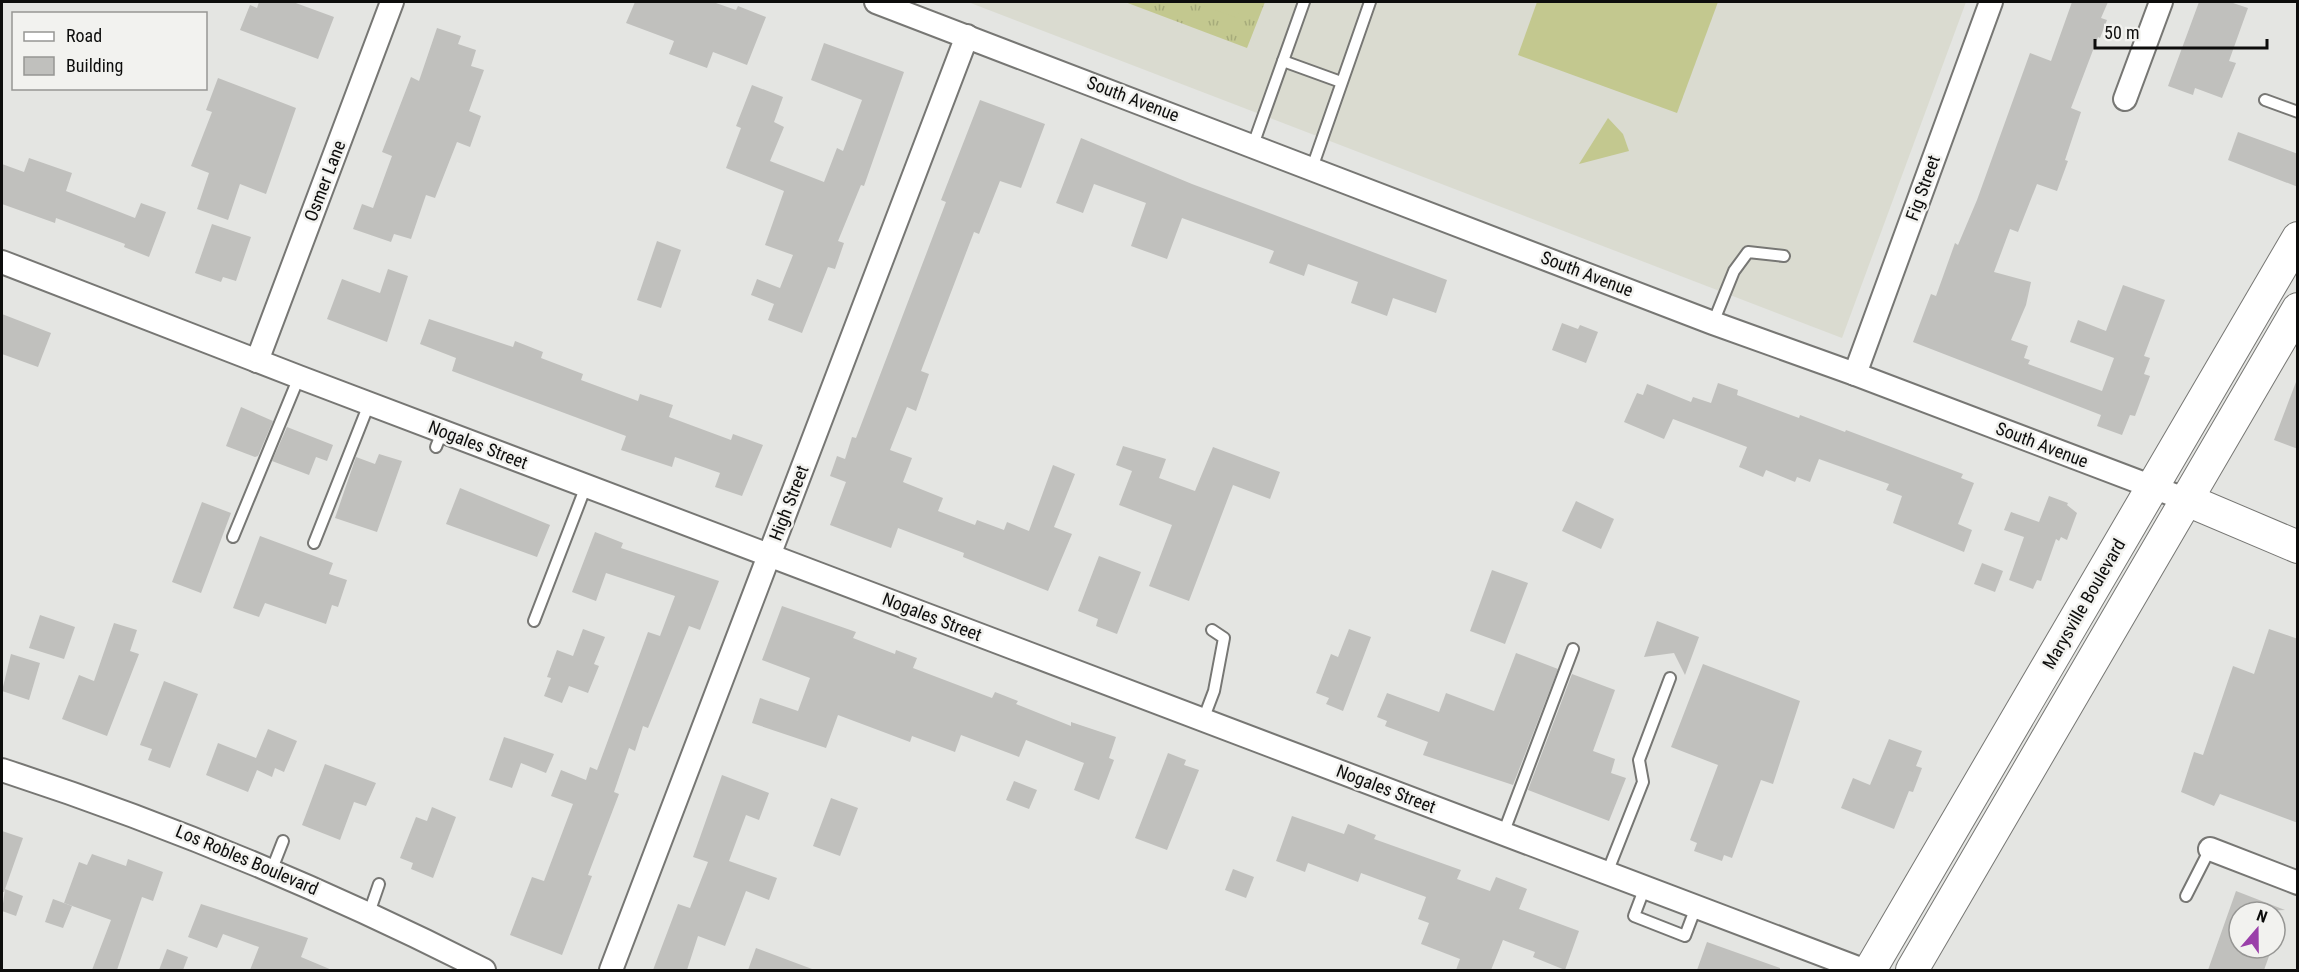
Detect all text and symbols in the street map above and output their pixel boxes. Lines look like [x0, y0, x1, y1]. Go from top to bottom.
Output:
legend [12, 12, 207, 90]
scale bar [2095, 12, 2268, 50]
text: 50 m [2104, 22, 2139, 43]
text: Road [66, 25, 102, 46]
text: Building [66, 55, 123, 76]
street label: South Avenue [1084, 71, 1182, 126]
street label: Osmer Lane [300, 137, 350, 224]
street label: Fig Street [1901, 152, 1944, 223]
street label: South Avenue [1538, 246, 1636, 301]
street label: Nogales Street [426, 416, 531, 473]
street label: South Avenue [1993, 417, 2091, 472]
street label: High Street [765, 462, 813, 544]
street label: Marysville Boulevard [2038, 535, 2129, 673]
street label: Nogales Street [880, 588, 985, 645]
street label: Nogales Street [1334, 760, 1439, 817]
street label: Los Robles Boulevard [173, 820, 322, 899]
north arrow [2227, 900, 2287, 960]
text: N [2254, 906, 2270, 927]

